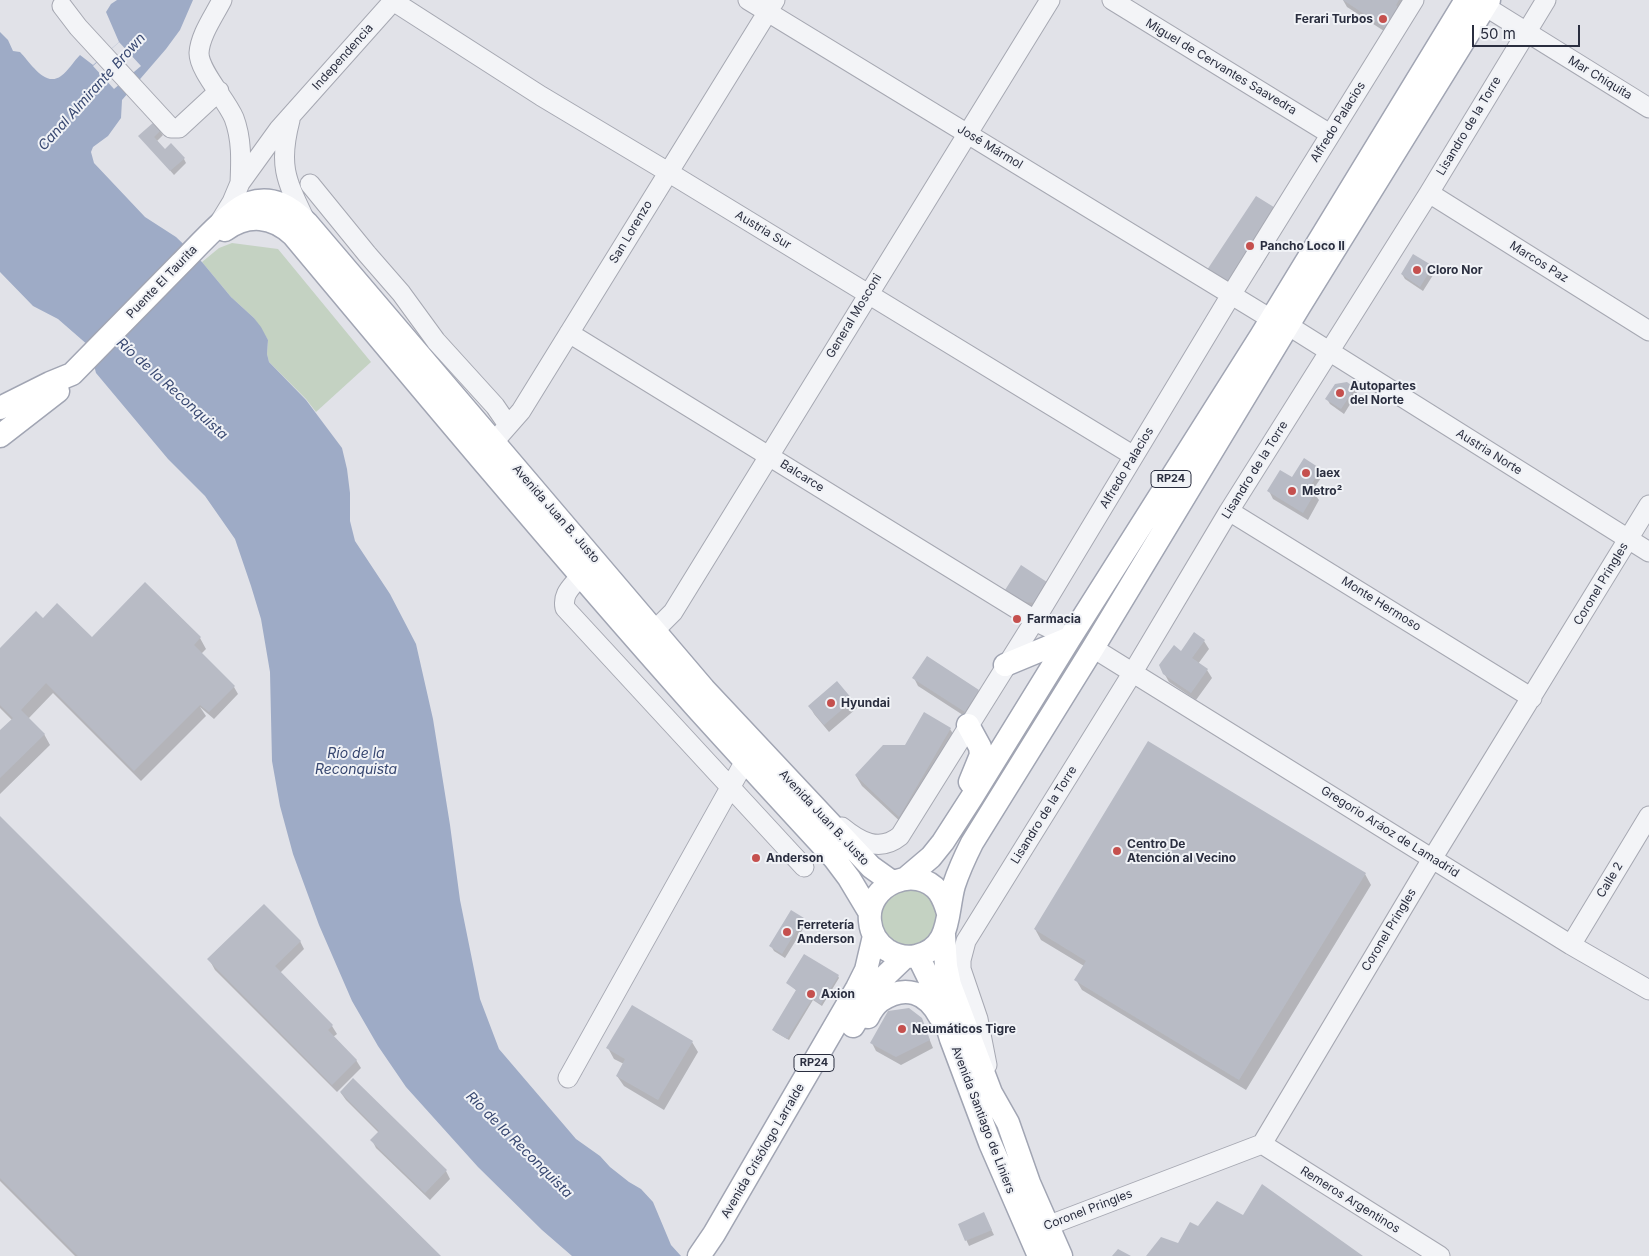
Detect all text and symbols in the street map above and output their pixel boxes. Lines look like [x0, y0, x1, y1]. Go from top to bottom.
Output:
place label: Ferari Turbos [1295, 12, 1373, 26]
marker: Ferari Turbos [1377, 13, 1389, 25]
scale bar [1474, 15, 1582, 47]
street label: Miguel de Cervantes Saavedra [1143, 16, 1299, 118]
street label: Independencia [310, 21, 376, 93]
text: 50 m [1480, 24, 1516, 43]
water label: Canal Almirante Brown [35, 30, 149, 154]
street label: Mar Chiquita [1565, 53, 1635, 103]
street label: Lisandro de la Torre [1434, 74, 1504, 178]
street label: Alfredo Palacios [1307, 79, 1369, 165]
street label: José Mármol [955, 122, 1025, 172]
street label: San Lorenzo [607, 198, 655, 266]
street label: Austria Sur [732, 208, 794, 252]
street label: Marcos Paz [1507, 238, 1571, 286]
place label: Pancho Loco II [1260, 239, 1345, 253]
marker: Pancho Loco II [1244, 240, 1256, 252]
street label: Puente El Taurita [124, 243, 200, 321]
place label: Cloro Nor [1427, 263, 1483, 277]
marker: Cloro Nor [1411, 264, 1423, 276]
street label: General Mosconi [823, 271, 885, 361]
water label: Río de la Reconquista [113, 335, 231, 443]
place label: Autopartes del Norte [1350, 379, 1416, 407]
marker: Autopartes del Norte [1334, 387, 1346, 399]
street label: Lisandro de la Torre [1219, 418, 1291, 522]
street label: Alfredo Palacios [1097, 425, 1157, 511]
street label: Austria Norte [1453, 426, 1525, 478]
street label: Balcarce [777, 457, 827, 495]
street label: Avenida Juan B. Justo [509, 462, 603, 566]
place label: Iaex [1316, 466, 1340, 480]
marker: Iaex [1300, 467, 1312, 479]
road number: RP24 [1151, 470, 1191, 488]
place label: Metro² [1302, 484, 1342, 498]
marker: Metro² [1286, 485, 1298, 497]
street label: Coronel Pringles [1571, 540, 1631, 628]
street label: Monte Hermoso [1339, 574, 1423, 634]
place label: Farmacia [1027, 612, 1081, 626]
marker: Farmacia [1011, 613, 1023, 625]
place label: Hyundai [841, 696, 890, 710]
marker: Hyundai [825, 697, 837, 709]
water label: Río de la Reconquista [315, 746, 397, 779]
street label: Lisandro de la Torre [1008, 763, 1080, 867]
street label: Avenida Juan B. Justo [776, 767, 872, 869]
street label: Gregorio Aráoz de Lamadrid [1318, 783, 1462, 881]
place label: Centro De Atención al Vecino [1127, 837, 1236, 865]
marker: Centro De Atención al Vecino [1111, 845, 1123, 857]
place label: Anderson [766, 851, 824, 865]
marker: Anderson [750, 852, 762, 864]
street label: Calle 2 [1594, 860, 1626, 900]
street label: Coronel Pringles [1359, 886, 1419, 974]
place label: Ferretería Anderson [797, 918, 855, 946]
marker: Ferretería Anderson [781, 926, 793, 938]
place label: Axion [821, 987, 855, 1001]
marker: Axion [805, 988, 817, 1000]
place label: Neumáticos Tigre [912, 1022, 1016, 1036]
marker: Neumáticos Tigre [896, 1023, 908, 1035]
street label: Avenida Santiago de Liniers [948, 1044, 1018, 1196]
road number: RP24 [794, 1054, 834, 1072]
street label: Avenida Crisólogo Larralde [718, 1081, 808, 1221]
water label: Río de la Reconquista [462, 1088, 576, 1202]
street label: Remeros Argentinos [1298, 1163, 1402, 1237]
street label: Coronel Pringles [1042, 1186, 1134, 1234]

